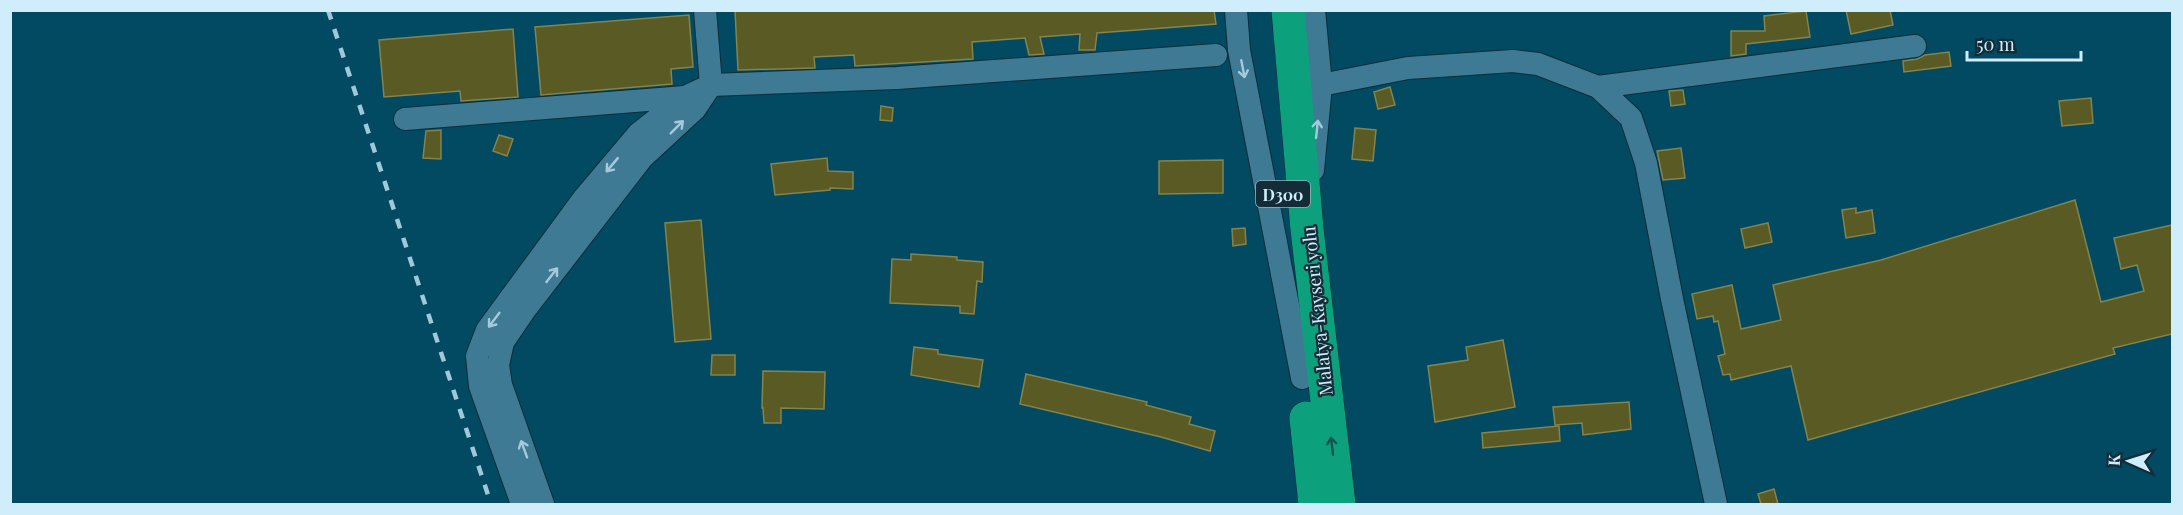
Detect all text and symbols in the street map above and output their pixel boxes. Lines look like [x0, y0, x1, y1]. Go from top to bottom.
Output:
scale bar [1967, 24, 2081, 62]
text: 50 m [1976, 32, 2015, 56]
one-way arrow [1237, 58, 1248, 78]
one-way arrow [670, 119, 685, 134]
one-way arrow [1312, 119, 1323, 139]
one-way arrow [605, 157, 618, 173]
road number: D300 [1256, 181, 1310, 207]
street label: Malatya-Kayseri yolu [1296, 225, 1338, 397]
one-way arrow [545, 268, 558, 284]
one-way arrow [487, 312, 500, 328]
north arrow [2099, 431, 2159, 491]
one-way arrow [1326, 437, 1337, 457]
one-way arrow [517, 441, 528, 459]
text: K [2103, 453, 2124, 466]

